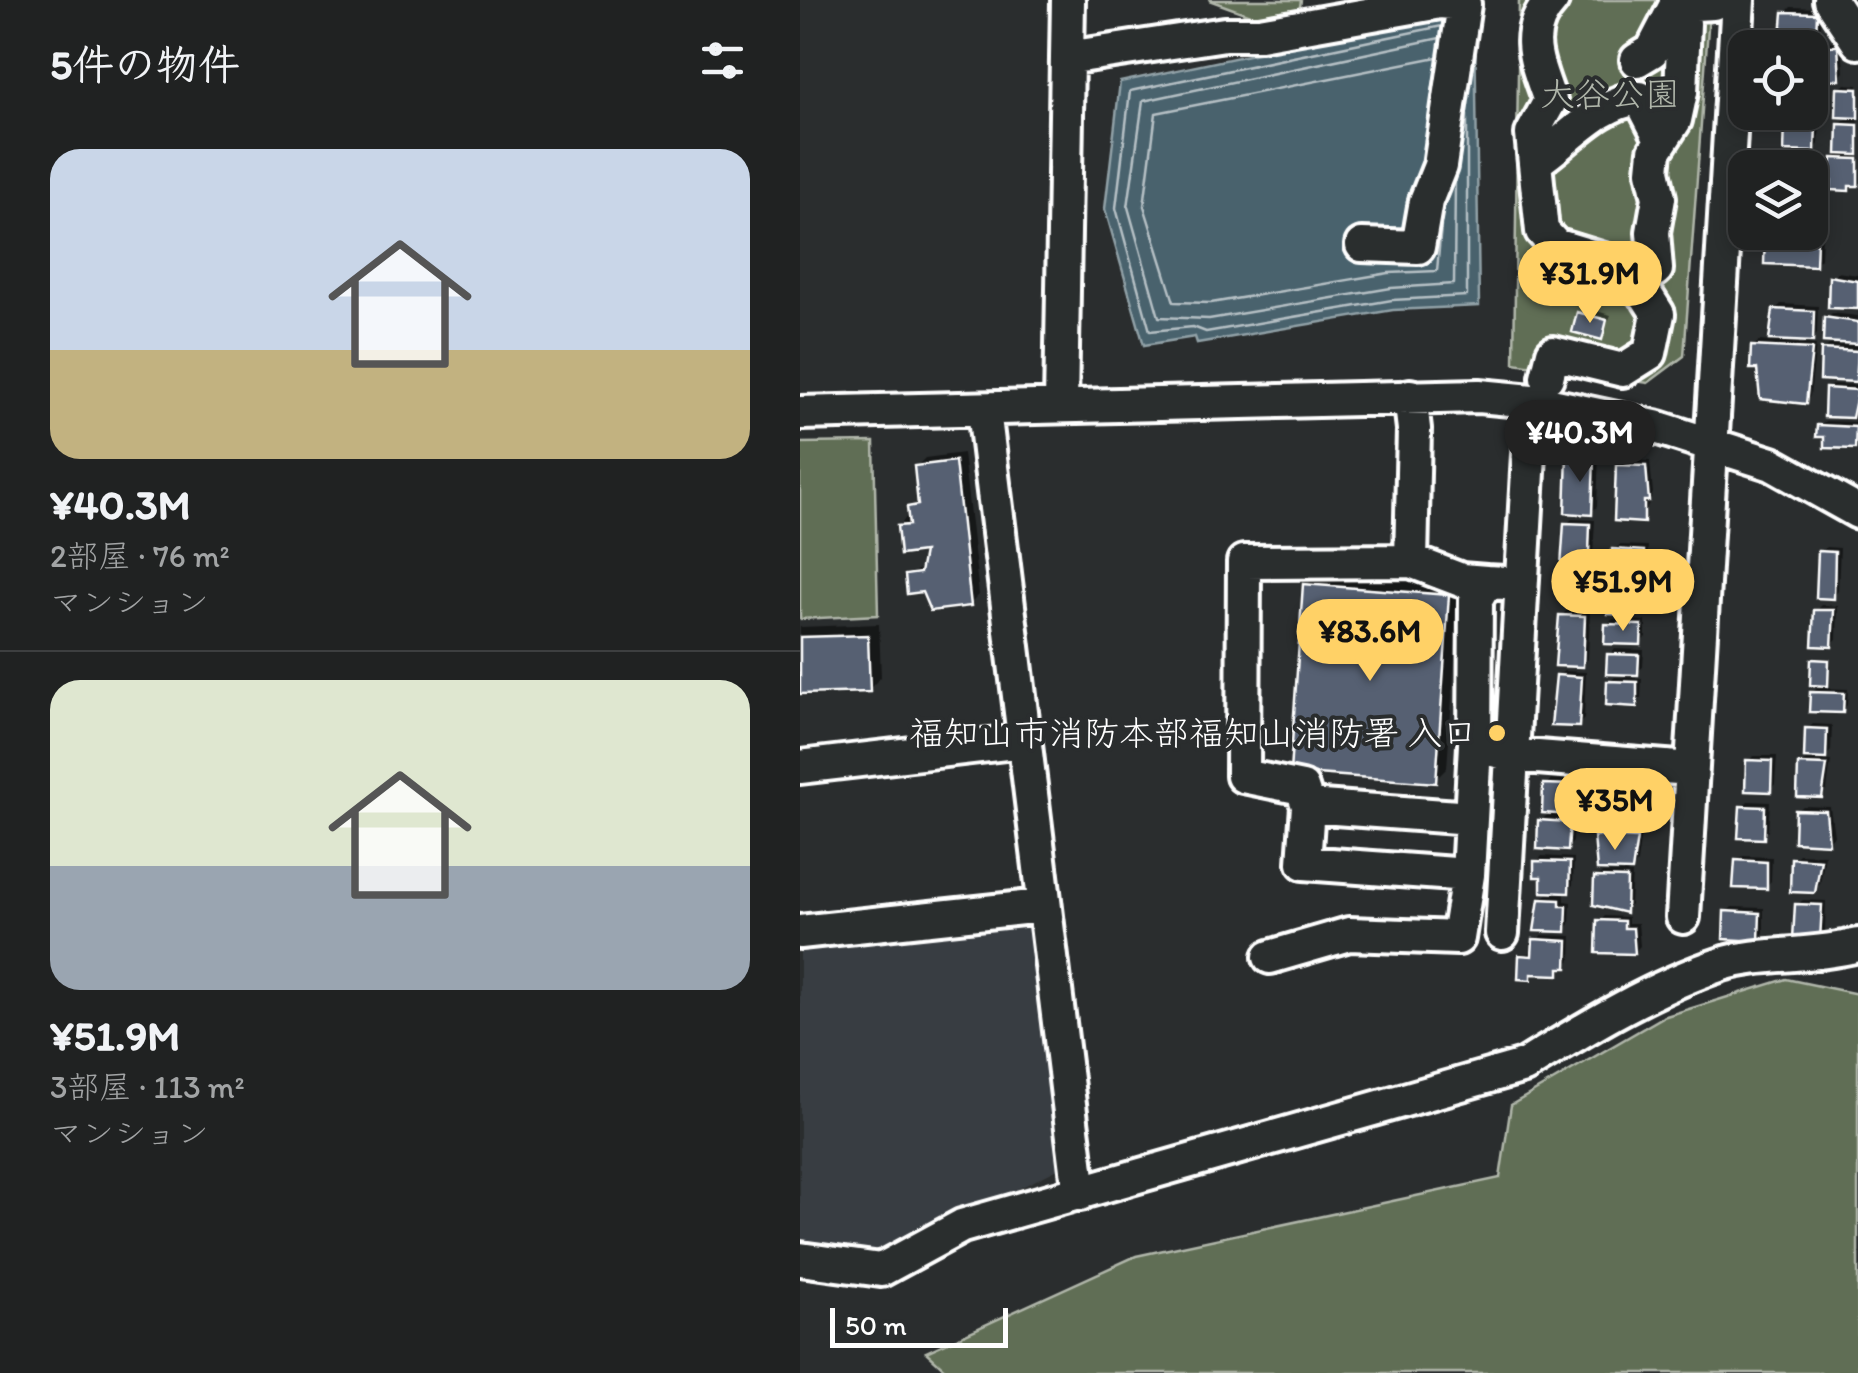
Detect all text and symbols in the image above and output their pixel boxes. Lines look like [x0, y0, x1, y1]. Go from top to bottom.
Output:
map controls [1728, 30, 1828, 250]
button: locate [1728, 30, 1828, 130]
icon: filters [695, 33, 750, 88]
text: 5件の物件 [50, 39, 240, 90]
park label: 大谷公園 [1540, 73, 1680, 115]
button: layers [1728, 150, 1828, 250]
icon: home [310, 214, 490, 394]
pin: ¥31.9M [1509, 241, 1671, 326]
text: ¥31.9M [1540, 254, 1640, 292]
pin: ¥40.3M [1499, 400, 1661, 485]
text: ¥40.3M [1526, 413, 1634, 451]
text: ¥40.3M [50, 479, 191, 530]
text: 2部屋 · 76 m² [50, 537, 230, 575]
pin: ¥51.9M [1542, 549, 1704, 634]
text: ¥51.9M [1573, 562, 1673, 600]
text: マンション [50, 583, 209, 621]
pin: ¥83.6M [1289, 599, 1451, 684]
text: ¥83.6M [1319, 612, 1421, 650]
place label: 福知山市消防本部福知山消防署 入口 [909, 712, 1477, 754]
marker: 福知山市消防本部福知山消防署 入口 [1486, 722, 1508, 744]
icon: home [310, 745, 490, 925]
pin: ¥35M [1556, 768, 1674, 853]
text: ¥35M [1576, 781, 1654, 819]
text: ¥51.9M [50, 1010, 180, 1061]
text: 3部屋 · 113 m² [50, 1068, 245, 1106]
text: マンション [50, 1114, 209, 1152]
scale bar [830, 1303, 1008, 1348]
text: 50 m [845, 1308, 907, 1342]

